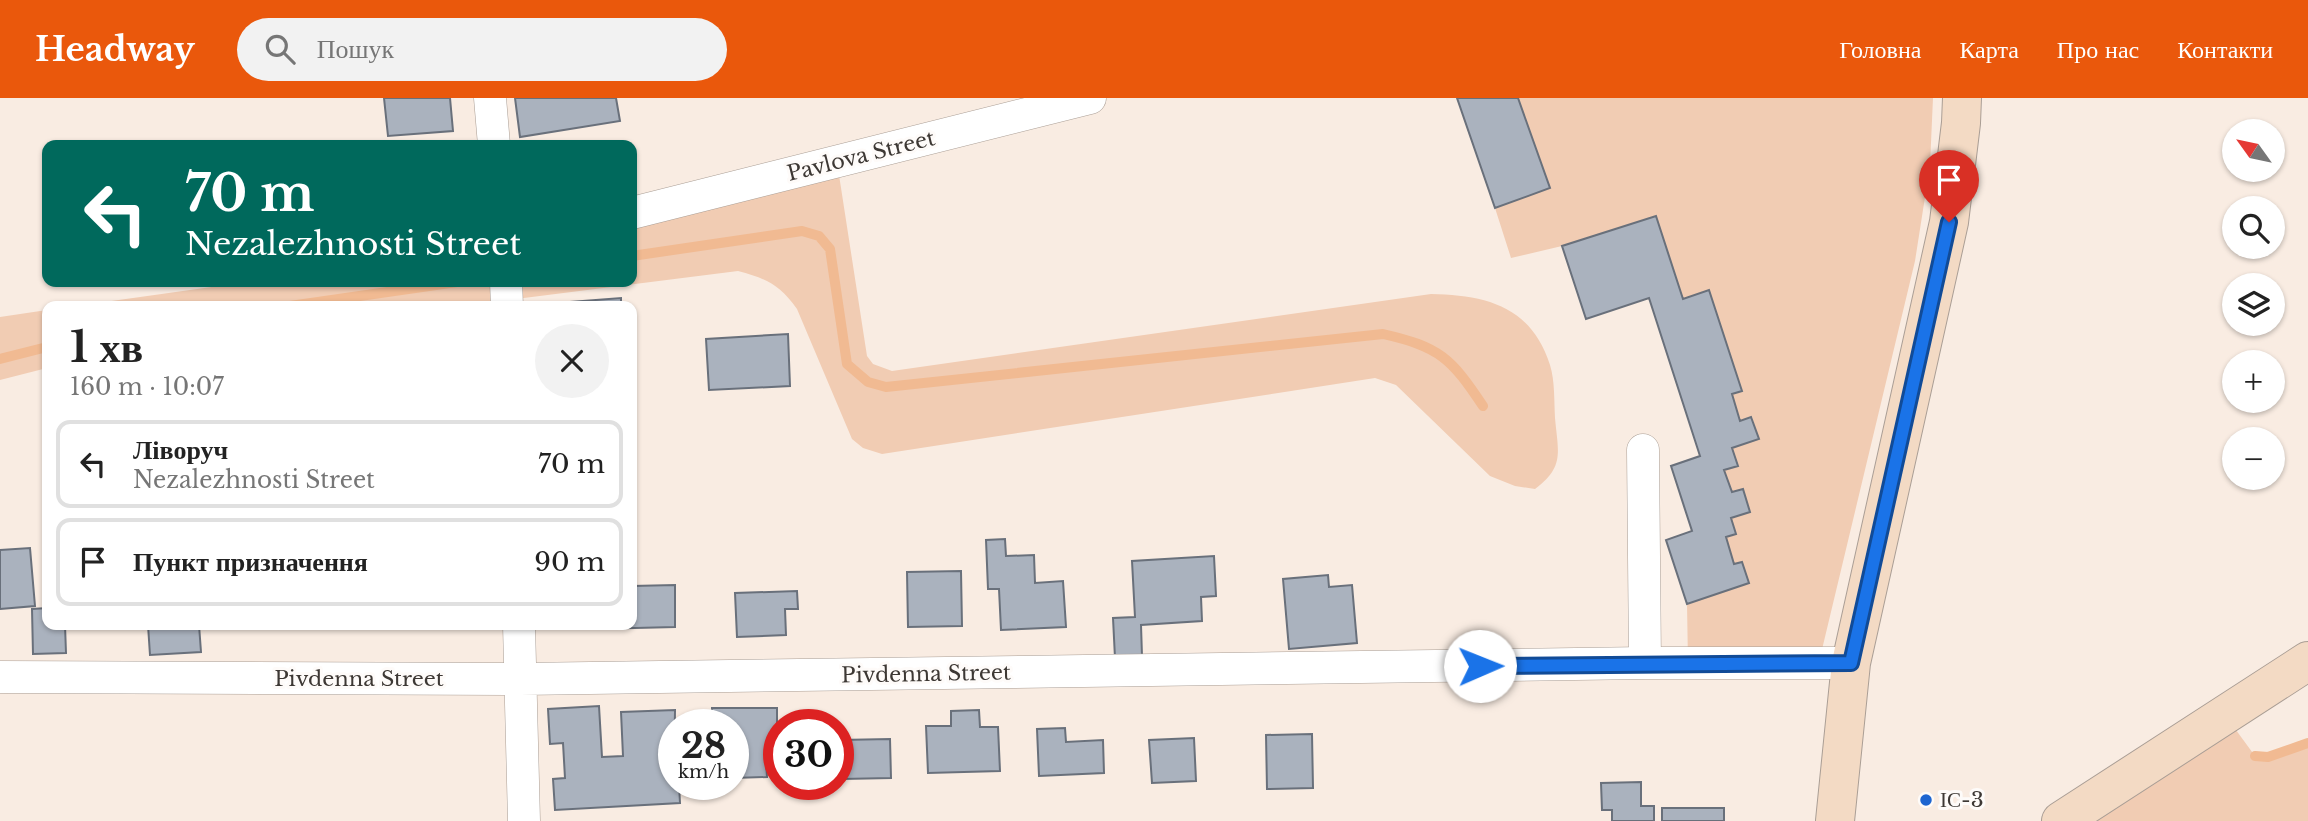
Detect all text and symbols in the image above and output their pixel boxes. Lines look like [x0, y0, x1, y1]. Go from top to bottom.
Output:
search box [237, 18, 727, 81]
text: Headway [35, 29, 195, 70]
icon: search [261, 30, 299, 68]
text: Пошук [317, 33, 394, 65]
text: Головна [1839, 35, 1921, 64]
text: Карта [1959, 35, 2019, 64]
text: Про нас [2057, 35, 2139, 64]
text: Контакти [2177, 35, 2273, 64]
north arrow [2222, 119, 2286, 182]
map controls [2222, 119, 2285, 490]
street label: Pavlova Street [784, 125, 938, 187]
pin [1919, 150, 1979, 222]
icon: arrive [1930, 161, 1968, 199]
text: 70 m [185, 163, 315, 224]
icon: left [70, 168, 161, 259]
button: search [2222, 196, 2285, 259]
text: Nezalezhnosti Street [185, 224, 521, 264]
button: layers [2222, 273, 2285, 336]
text: 1 хв [70, 321, 143, 373]
button: close [535, 324, 609, 398]
button: + [2222, 350, 2285, 413]
text: 160 m · 10:07 [70, 373, 224, 401]
button: − [2222, 427, 2285, 490]
text: Ліворуч [133, 434, 228, 466]
icon: left [74, 445, 112, 483]
text: 70 m [538, 448, 605, 480]
text: Nezalezhnosti Street [133, 466, 375, 494]
icon: arrive [74, 543, 112, 581]
text: Пункт призначення [133, 546, 368, 578]
text: 90 m [534, 546, 605, 578]
position arrow [1443, 629, 1517, 703]
street label: Pivdenna Street [841, 660, 1011, 688]
street label: Pivdenna Street [274, 666, 444, 692]
speed limit sign: 30 [763, 709, 854, 800]
text: 28 [681, 724, 726, 767]
text: km/h [678, 761, 729, 783]
place label: ІС-3 [1940, 787, 1984, 813]
marker: ІС-3 [1918, 792, 1934, 808]

